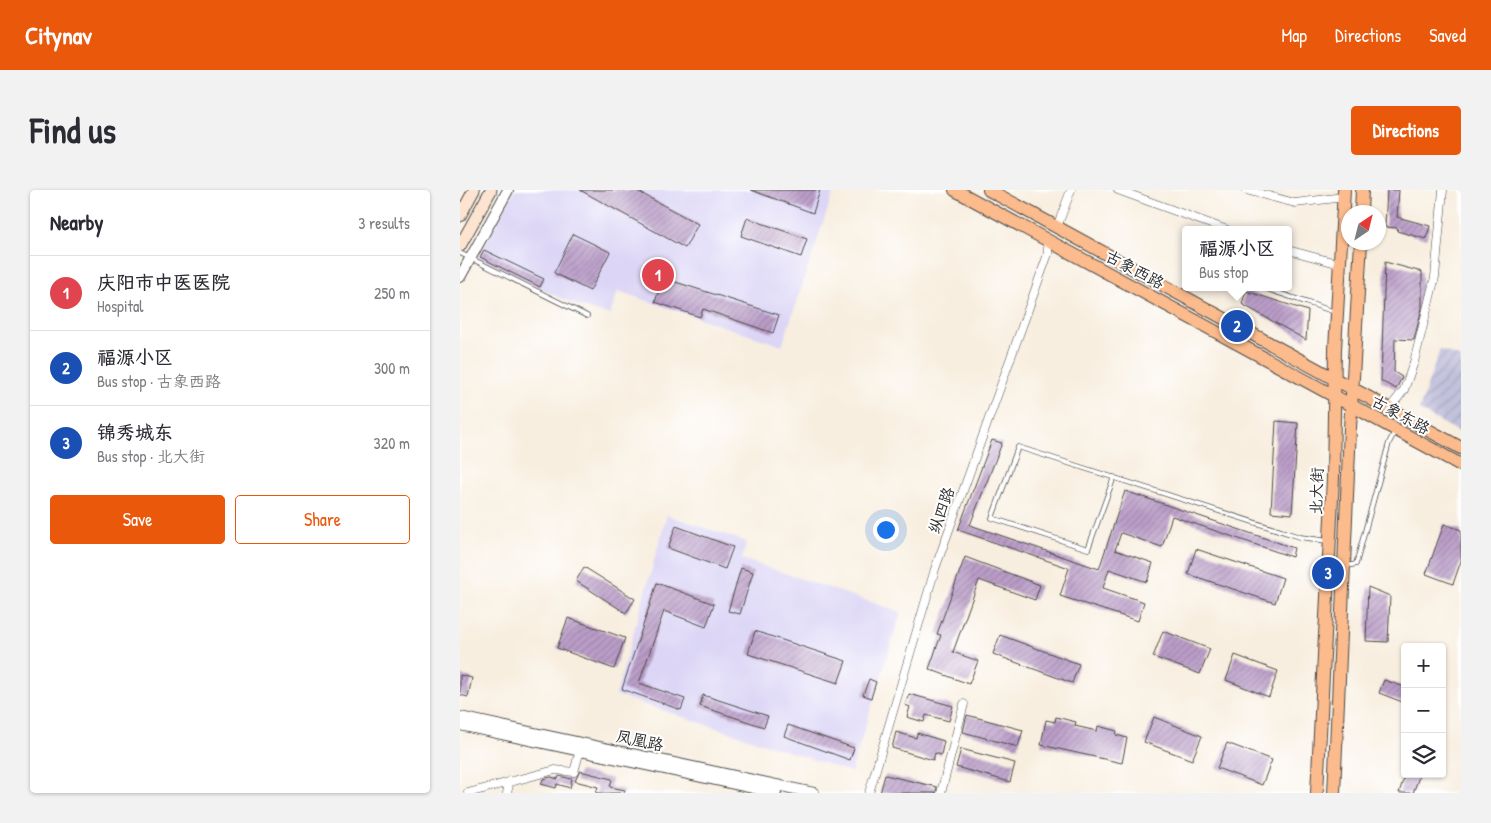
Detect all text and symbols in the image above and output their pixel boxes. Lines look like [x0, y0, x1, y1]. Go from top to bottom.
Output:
text: Citynav [25, 19, 92, 51]
text: Map [1282, 23, 1307, 48]
text: Directions [1335, 23, 1401, 48]
text: Saved [1429, 23, 1466, 48]
button: Directions [1351, 106, 1461, 155]
text: Find us [30, 107, 116, 154]
north arrow [1341, 205, 1386, 250]
text: Nearby [50, 208, 103, 237]
text: 3 results [358, 212, 410, 234]
popup [1182, 226, 1292, 291]
text: 福源小区 [1199, 235, 1275, 261]
street label: 古象西路 [1102, 244, 1168, 294]
pin: 1 [642, 256, 674, 294]
text: Bus stop [1199, 261, 1248, 283]
text: 庆阳市中医医院 [97, 269, 230, 295]
text: 1 [63, 282, 69, 304]
text: 250 m [374, 282, 410, 304]
text: Hospital [97, 295, 144, 317]
pin: 2 [1221, 307, 1253, 345]
text: 福源小区 [97, 344, 173, 370]
text: 2 [62, 357, 70, 379]
text: 300 m [374, 357, 410, 379]
text: Bus stop · 古象西路 [97, 370, 221, 392]
street label: 古象东路 [1368, 389, 1434, 439]
text: 锦秀城东 [97, 419, 173, 445]
text: 3 [62, 432, 70, 454]
text: 320 m [374, 432, 410, 454]
text: Bus stop · 北大街 [97, 445, 205, 467]
street label: 北大街 [1304, 467, 1328, 515]
street label: 纵四路 [923, 484, 959, 536]
button: Save [50, 495, 225, 544]
button: Share [235, 495, 410, 544]
your location [873, 517, 899, 543]
pin: 3 [1312, 554, 1344, 592]
map controls [1401, 643, 1446, 778]
button: + [1401, 643, 1446, 688]
button: − [1401, 688, 1446, 733]
street label: 凤凰路 [614, 724, 666, 756]
button: layers [1401, 733, 1446, 778]

